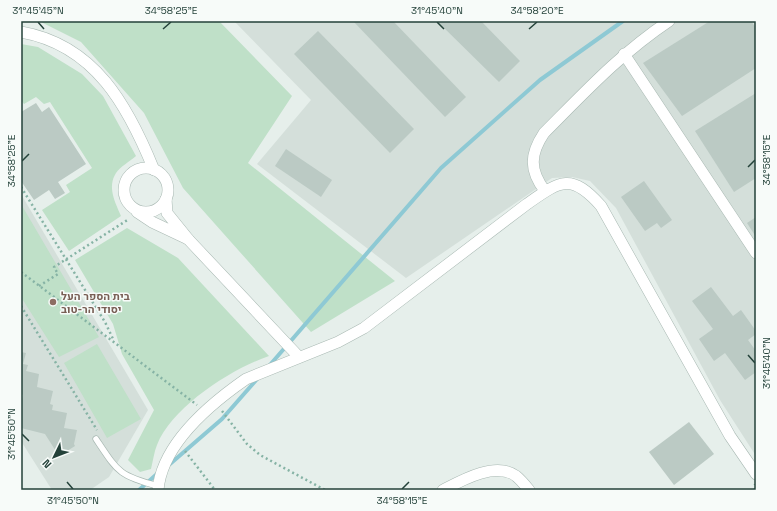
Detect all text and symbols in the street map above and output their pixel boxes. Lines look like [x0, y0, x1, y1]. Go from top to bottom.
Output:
text: 31°45'45"N [12, 4, 64, 17]
text: 34°58'25"E [145, 4, 198, 17]
text: 31°45'40"N [411, 4, 463, 17]
text: 34°58'20"E [510, 4, 564, 17]
text: 34°58'25"E [5, 134, 18, 187]
text: 34°58'15"E [760, 134, 773, 185]
place label: בית הספר העל יסודי הר-טוב [61, 289, 130, 316]
marker: בית הספר העל יסודי הר-טוב [48, 297, 58, 307]
text: 31°45'40"N [760, 337, 773, 389]
text: 31°45'50"N [5, 408, 18, 460]
north arrow [34, 437, 74, 477]
text: N [39, 456, 54, 471]
text: 31°45'50"N [47, 494, 99, 507]
text: 34°58'15"E [377, 494, 428, 507]

